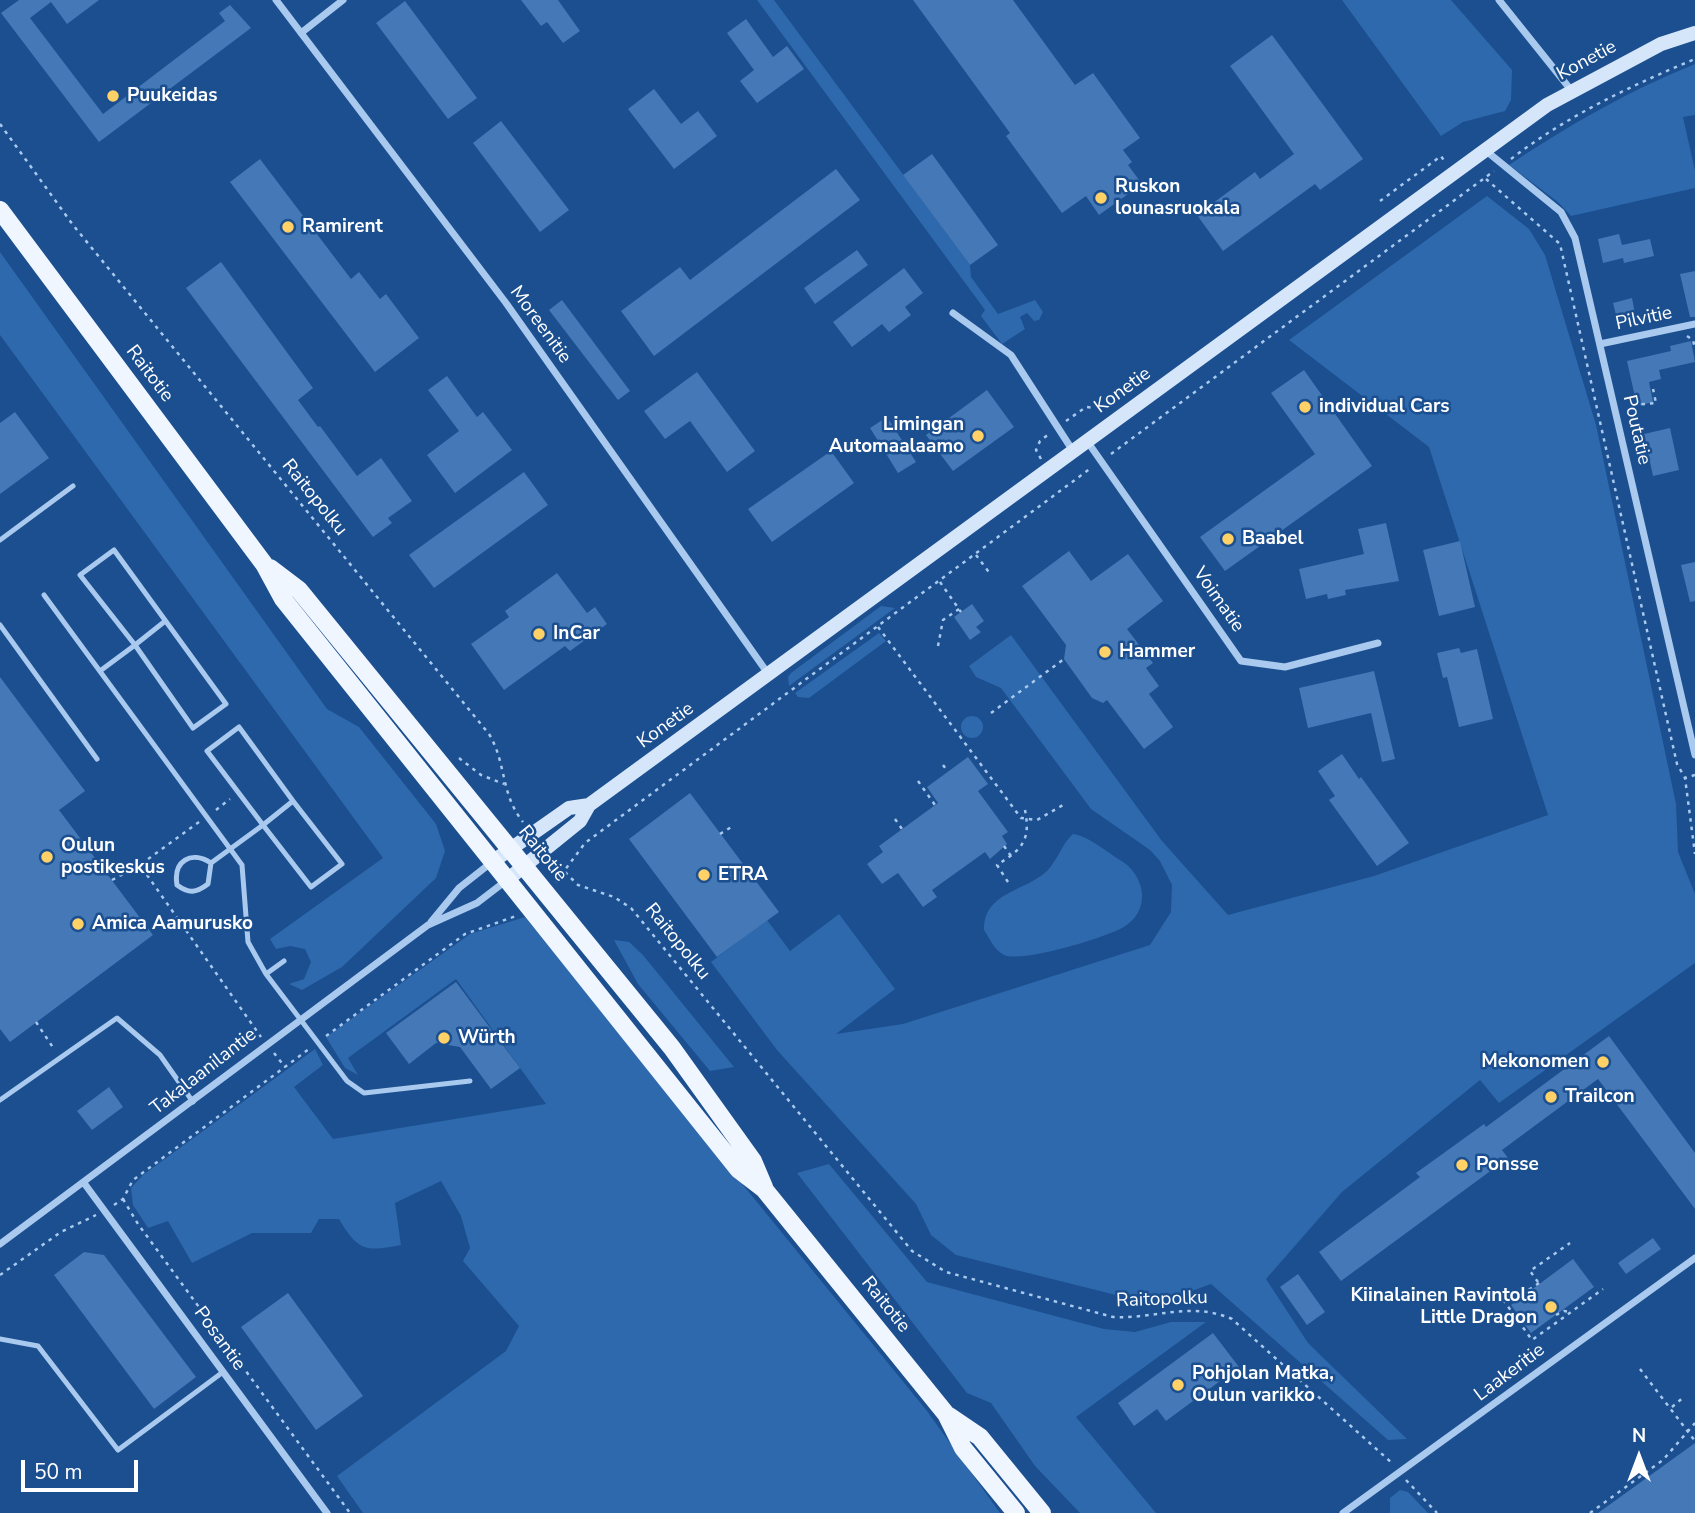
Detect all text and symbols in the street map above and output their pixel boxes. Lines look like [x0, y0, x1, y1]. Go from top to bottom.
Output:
street label: Konetie [1553, 36, 1621, 86]
place label: Puukeidas [127, 85, 217, 107]
marker: Puukeidas [105, 88, 121, 104]
place label: Ruskon lounasruokala [1115, 176, 1240, 220]
marker: Ruskon lounasruokala [1093, 190, 1109, 206]
place label: Ramirent [302, 216, 383, 238]
marker: Ramirent [280, 219, 296, 235]
street label: Moreenitie [504, 282, 576, 368]
street label: Pilvitie [1614, 302, 1674, 336]
street label: Raitotie [120, 341, 178, 407]
street label: Konetie [1090, 363, 1156, 419]
street label: Poutatie [1617, 393, 1655, 467]
place label: individual Cars [1319, 396, 1450, 418]
marker: individual Cars [1297, 399, 1313, 415]
place label: Limingan Automaalaamo [829, 414, 964, 458]
marker: Limingan Automaalaamo [970, 428, 986, 444]
street label: Raitopolku [276, 455, 352, 541]
place label: Baabel [1242, 528, 1304, 550]
marker: Baabel [1220, 531, 1236, 547]
street label: Voimatie [1187, 563, 1249, 637]
place label: InCar [553, 623, 600, 645]
marker: InCar [531, 626, 547, 642]
place label: Hammer [1119, 641, 1195, 663]
marker: Hammer [1097, 644, 1113, 660]
street label: Konetie [633, 698, 699, 754]
street label: Raitotie [513, 821, 571, 887]
place label: Oulun postikeskus [61, 835, 165, 879]
marker: Oulun postikeskus [39, 849, 55, 865]
place label: ETRA [718, 864, 768, 886]
marker: ETRA [696, 867, 712, 883]
street label: Raitopolku [639, 899, 715, 985]
place label: Amica Aamurusko [92, 913, 253, 935]
marker: Amica Aamurusko [70, 916, 86, 932]
street label: Takalaanilantie [146, 1024, 262, 1120]
place label: Würth [458, 1027, 516, 1049]
marker: Würth [436, 1030, 452, 1046]
place label: Mekonomen [1481, 1051, 1589, 1073]
marker: Mekonomen [1595, 1054, 1611, 1070]
place label: Trailcon [1565, 1086, 1635, 1108]
marker: Trailcon [1543, 1089, 1559, 1105]
place label: Ponsse [1476, 1154, 1539, 1176]
marker: Ponsse [1454, 1157, 1470, 1173]
street label: Raitotie [856, 1272, 914, 1338]
place label: Kiinalainen Ravintola Little Dragon [1350, 1285, 1537, 1329]
street label: Raitopolku [1116, 1287, 1208, 1313]
marker: Kiinalainen Ravintola Little Dragon [1543, 1299, 1559, 1315]
street label: Posantie [188, 1303, 250, 1375]
street label: Laakeritie [1470, 1339, 1550, 1407]
place label: Pohjolan Matka, Oulun varikko [1192, 1363, 1334, 1407]
marker: Pohjolan Matka, Oulun varikko [1170, 1377, 1186, 1393]
north arrow [1604, 1422, 1674, 1492]
text: N [1632, 1423, 1646, 1449]
scale bar [24, 1446, 142, 1490]
text: 50 m [34, 1458, 83, 1486]

